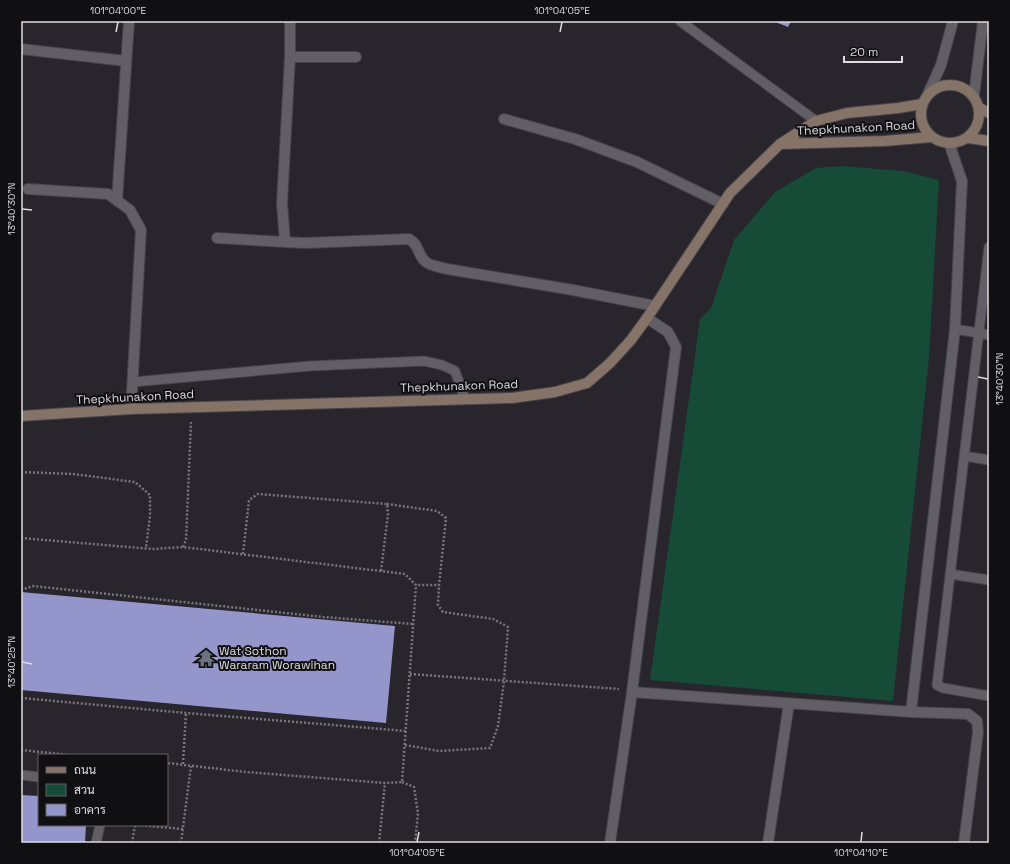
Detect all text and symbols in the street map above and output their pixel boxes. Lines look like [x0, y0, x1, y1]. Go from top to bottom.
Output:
text: 101°04'00"E [90, 4, 146, 17]
text: 101°04'05"E [534, 4, 590, 17]
scale bar [844, 38, 902, 64]
text: 20 m [850, 44, 878, 60]
street label: Thepkhunakon Road [797, 117, 915, 139]
text: 13°40'30"N [5, 183, 18, 235]
text: 13°40'30"N [993, 353, 1006, 405]
street label: Thepkhunakon Road [400, 376, 518, 396]
street label: Thepkhunakon Road [76, 386, 194, 408]
text: 13°40'25"N [5, 636, 18, 688]
place label: Wat Sothon Wararam Worawihan [219, 643, 335, 673]
temple icon: Wat Sothon Wararam Worawihan [196, 648, 216, 668]
legend [38, 754, 168, 826]
text: ถนน [74, 762, 97, 778]
text: สวน [74, 782, 95, 798]
text: อาคาร [74, 802, 106, 818]
text: 101°04'05"E [389, 846, 445, 859]
text: 101°04'10"E [834, 846, 888, 859]

